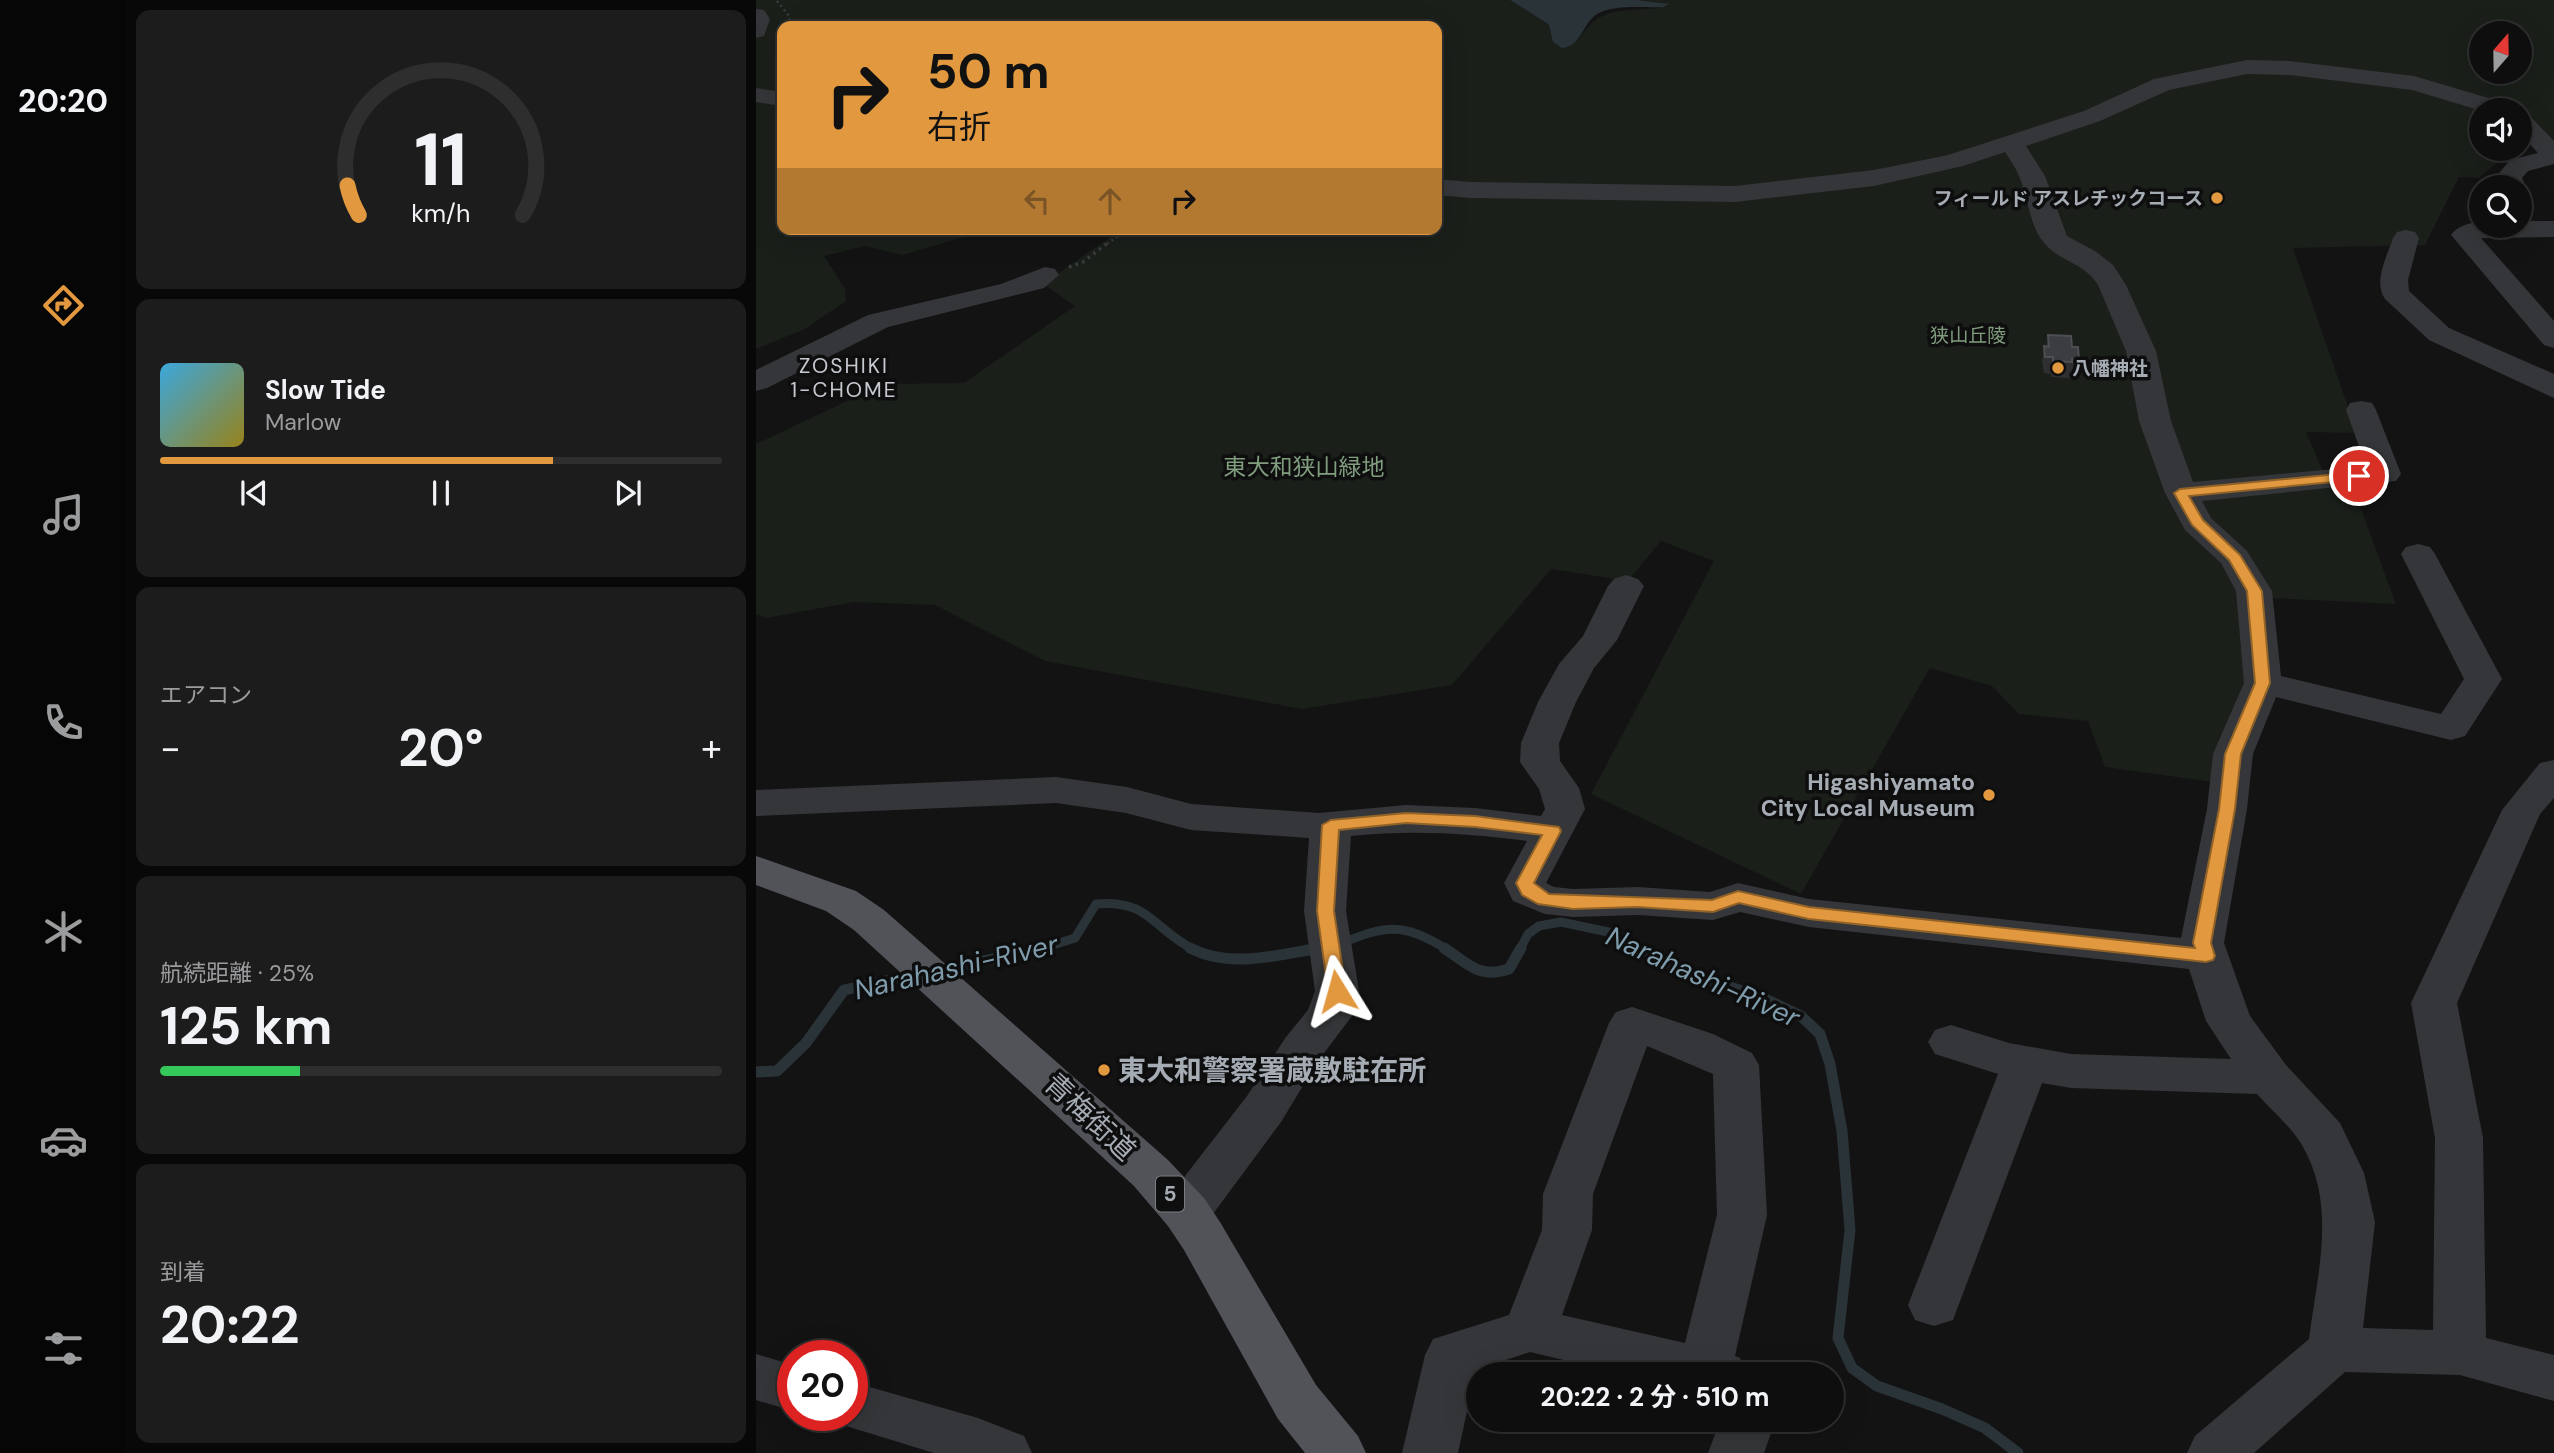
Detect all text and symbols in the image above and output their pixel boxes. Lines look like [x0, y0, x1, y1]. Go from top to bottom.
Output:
north arrow [2469, 21, 2532, 84]
map controls [2469, 21, 2532, 238]
text: 50 m [927, 39, 1050, 103]
icon: right [812, 49, 903, 140]
text: 20:20 [18, 80, 108, 122]
button: sound [2469, 98, 2532, 161]
text: 右折 [927, 106, 991, 148]
text: 11 [415, 114, 468, 209]
button: search [2469, 175, 2532, 238]
icon: left [1018, 182, 1056, 220]
icon: ahead [1091, 182, 1129, 220]
icon: right [1164, 182, 1202, 220]
place label: フィールド アスレチックコース [1934, 186, 2203, 211]
marker: フィールド アスレチックコース [2209, 190, 2225, 206]
text: km/h [411, 197, 471, 230]
icon: directions [39, 281, 88, 330]
park label: 狭山丘陵 [1930, 323, 2006, 348]
district label: ZOSHIKI 1-CHOME [790, 352, 898, 404]
place label: 八幡神社 [2072, 356, 2148, 381]
marker: 八幡神社 [2050, 360, 2066, 376]
text: Slow Tide [265, 373, 386, 407]
text: Marlow [265, 407, 341, 437]
pin [2329, 446, 2389, 506]
park label: 東大和狭山緑地 [1224, 452, 1385, 482]
icon: arrive [2340, 457, 2378, 495]
icon: previous [235, 474, 273, 512]
icon: pause [422, 474, 460, 512]
icon: next [609, 474, 647, 512]
icon: music [39, 490, 88, 539]
text: エアコン [160, 680, 252, 710]
icon: phone [39, 698, 88, 747]
text: 20° [398, 714, 484, 782]
text: − [160, 723, 181, 773]
text: + [701, 723, 722, 773]
place label: Higashiyamato City Local Museum [1761, 767, 1975, 823]
marker: Higashiyamato City Local Museum [1981, 787, 1997, 803]
icon: climate [39, 907, 88, 956]
water label: Narahashi-River [1600, 918, 1806, 1036]
water label: Narahashi-River [850, 925, 1062, 1008]
position arrow [1300, 954, 1374, 1028]
text: 航続距離 · 25% [160, 958, 314, 988]
text: 125 km [160, 992, 332, 1060]
place label: 東大和警察署蔵敷駐在所 [1118, 1052, 1426, 1089]
marker: 東大和警察署蔵敷駐在所 [1096, 1062, 1112, 1078]
street label: 青梅街道 [1036, 1065, 1144, 1169]
icon: car [39, 1116, 88, 1165]
road number: 5 [1156, 1176, 1184, 1212]
text: 到着 [160, 1257, 206, 1287]
text: 20:22 [160, 1291, 300, 1359]
icon: filters [39, 1324, 88, 1373]
speed limit sign: 20 [777, 1340, 868, 1431]
text: 20:22 · 2 分 · 510 m [1541, 1380, 1769, 1414]

